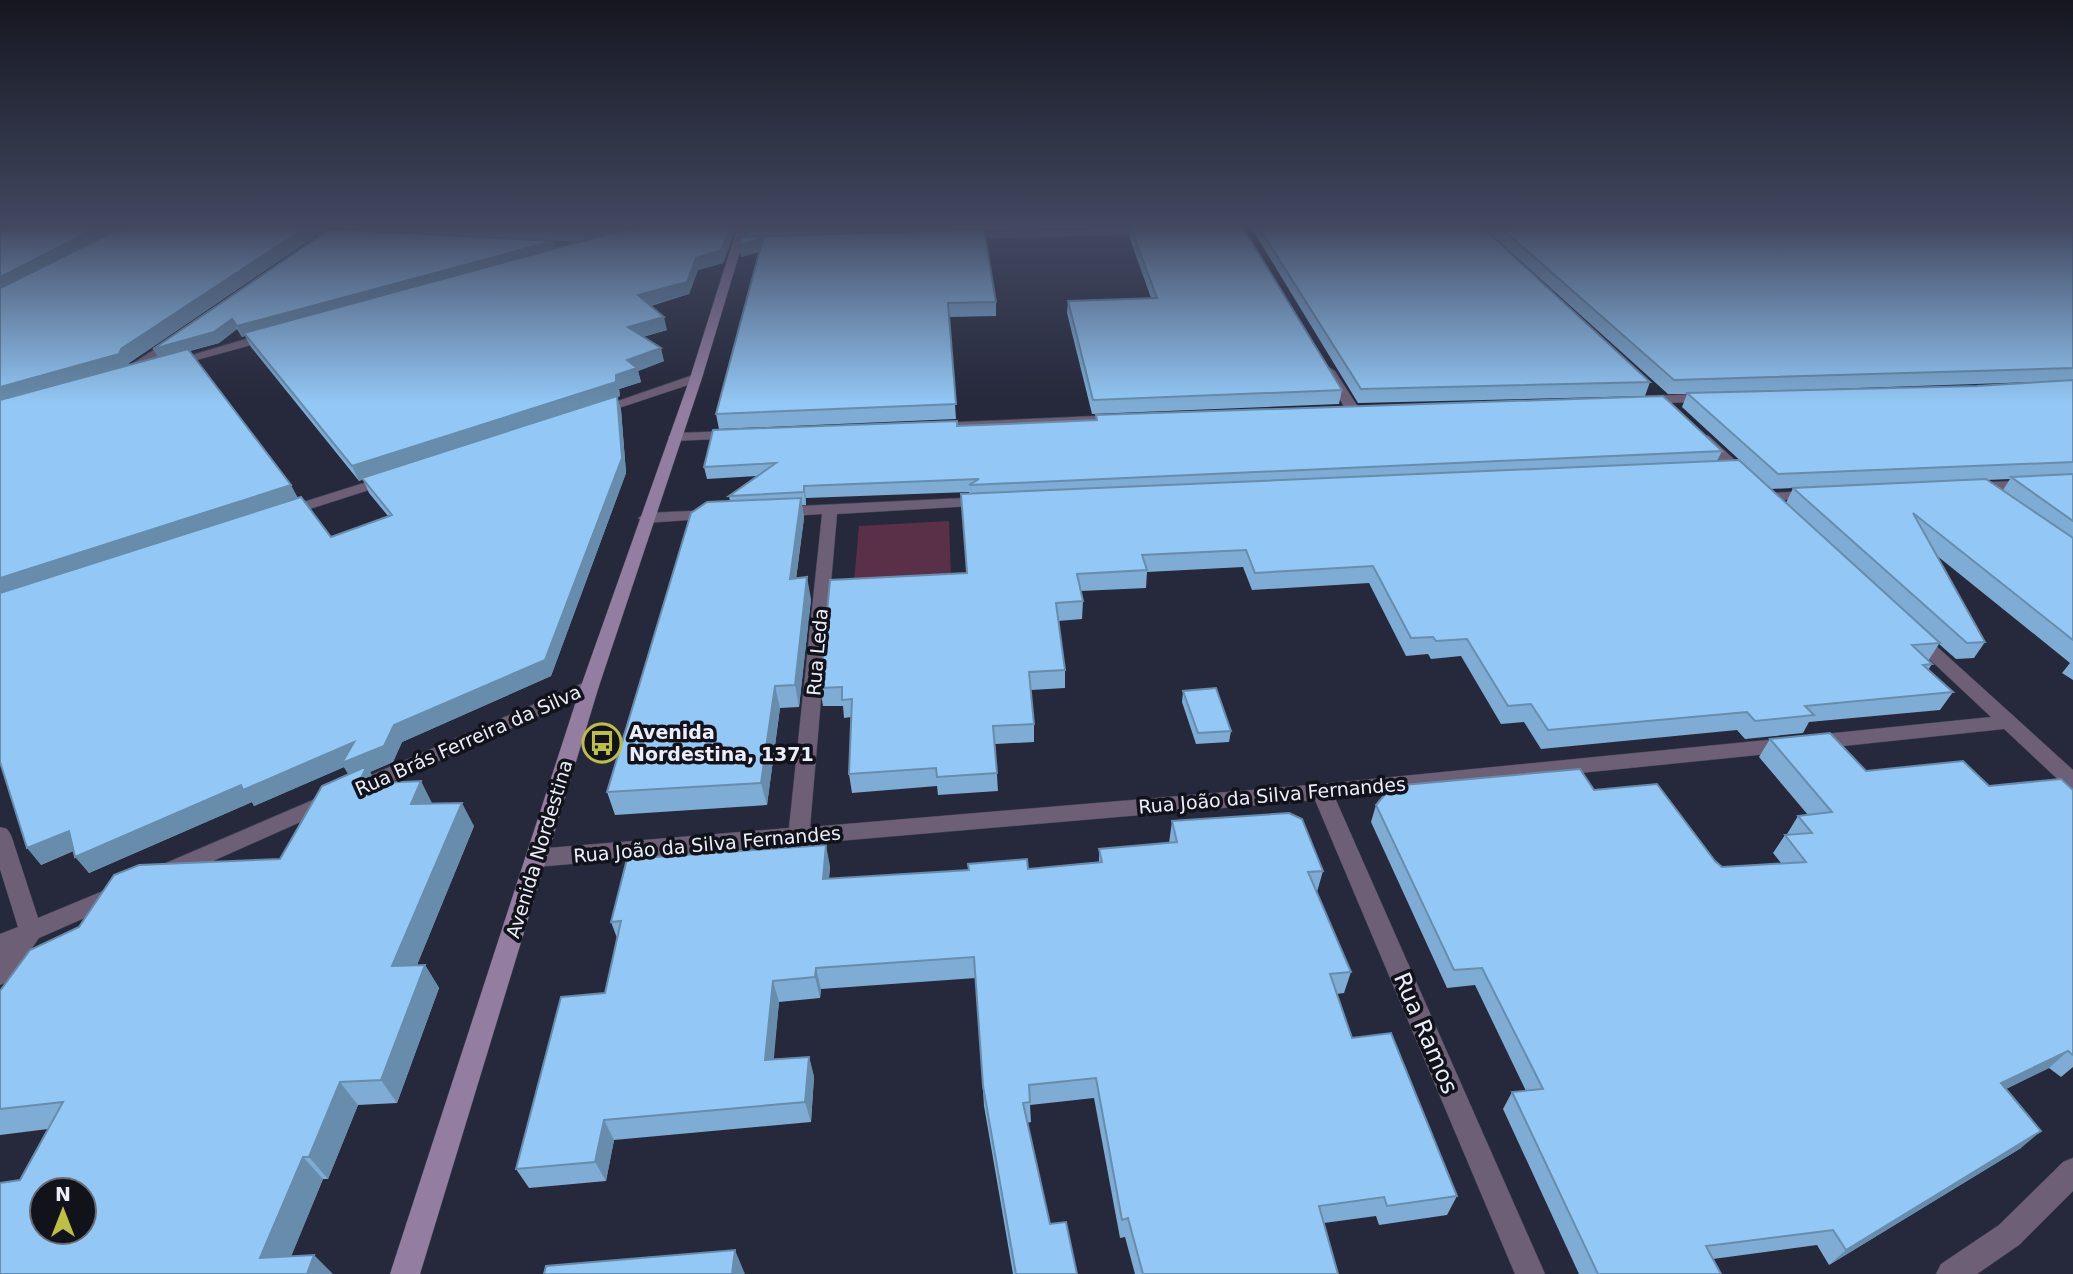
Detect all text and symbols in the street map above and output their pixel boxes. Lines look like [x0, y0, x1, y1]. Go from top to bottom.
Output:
street label: Rua Leda [802, 607, 832, 697]
street label: Rua Brás Ferreira da Silva [352, 680, 584, 800]
place label: Avenida Nordestina, 1371 [629, 721, 814, 765]
bus stop icon: Avenida Nordestina, 1371 [581, 722, 623, 764]
street label: Avenida Nordestina [501, 757, 577, 941]
street label: Rua João da Silva Fernandes [1137, 772, 1407, 818]
street label: Rua João da Silva Fernandes [572, 821, 842, 867]
street label: Rua Ramos [1389, 969, 1463, 1097]
north arrow [28, 1176, 98, 1246]
text: N [55, 1183, 71, 1205]

